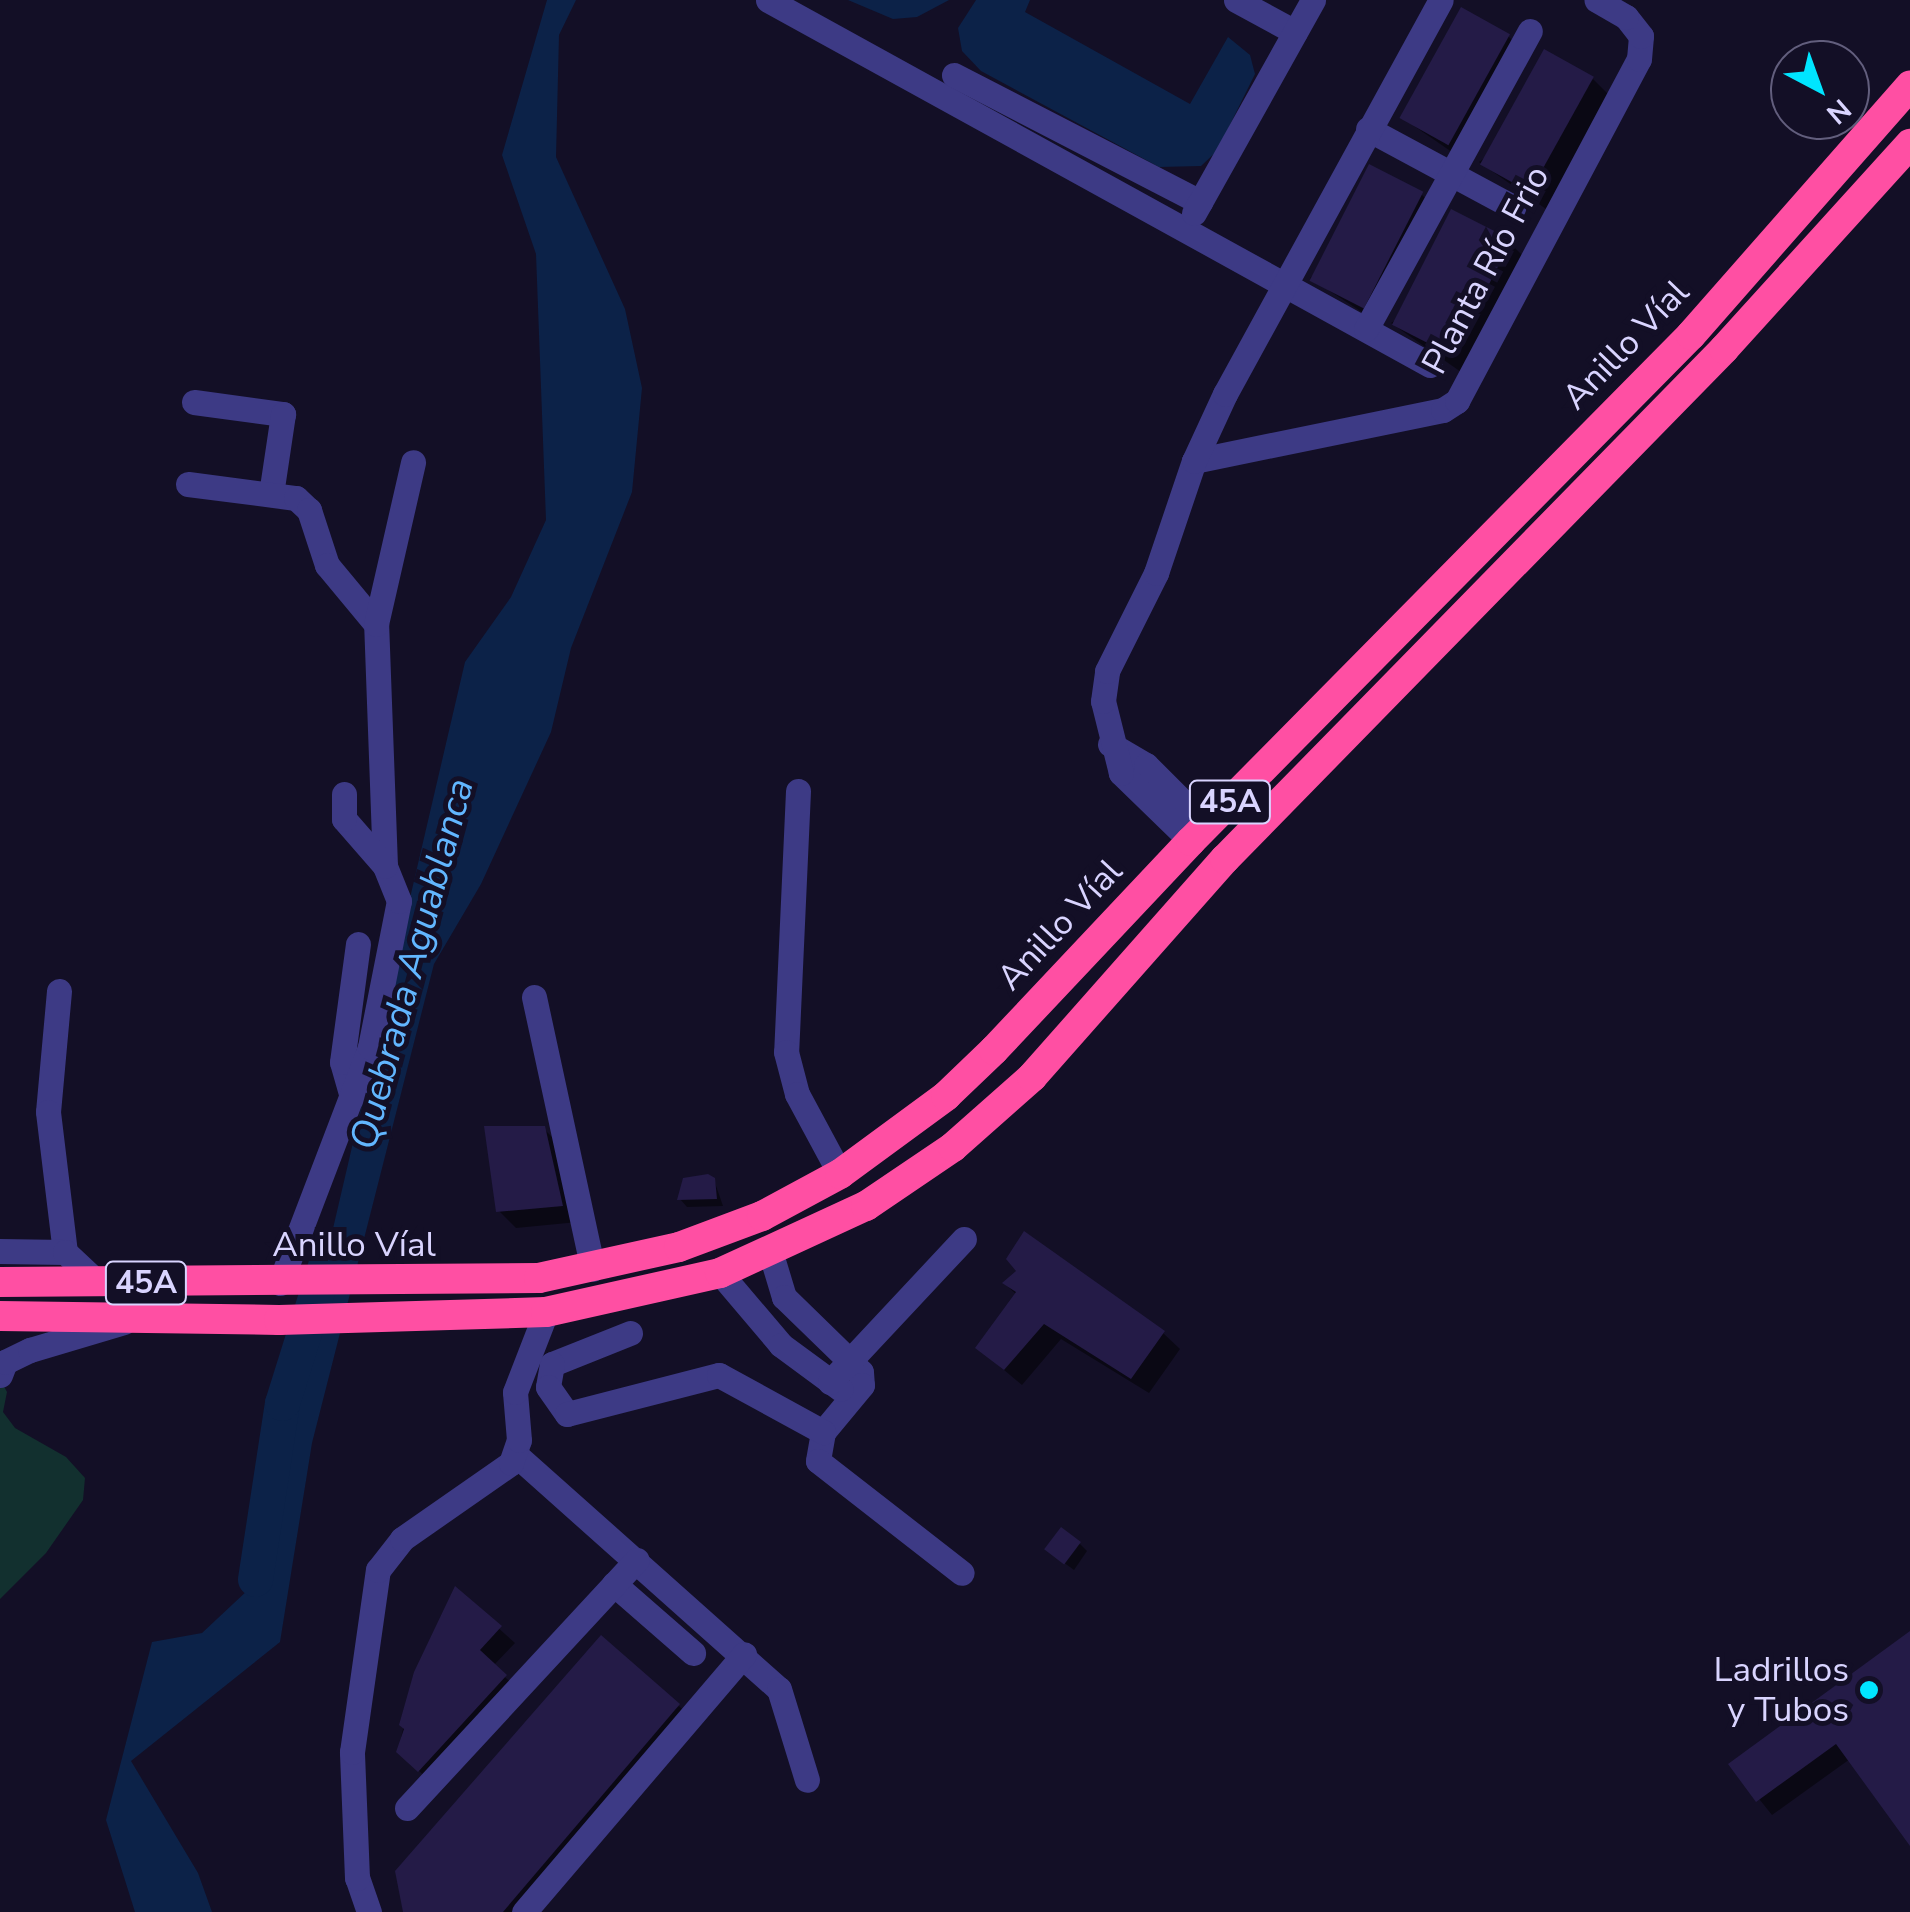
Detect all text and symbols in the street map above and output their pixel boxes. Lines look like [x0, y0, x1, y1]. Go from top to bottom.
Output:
north arrow [1770, 40, 1870, 140]
text: N [1818, 90, 1859, 132]
street label: Planta Río Frio [1414, 159, 1558, 381]
street label: Anillo Víal [1554, 272, 1698, 418]
water label: Quebrada Aguablanca [340, 773, 484, 1155]
road number: 45A [1188, 775, 1272, 829]
street label: Anillo Víal [989, 851, 1131, 999]
street label: Anillo Víal [272, 1224, 436, 1266]
road number: 45A [104, 1256, 188, 1310]
place label: Ladrillos y Tubos [1714, 1649, 1849, 1731]
marker: Ladrillos y Tubos [1858, 1679, 1880, 1701]

